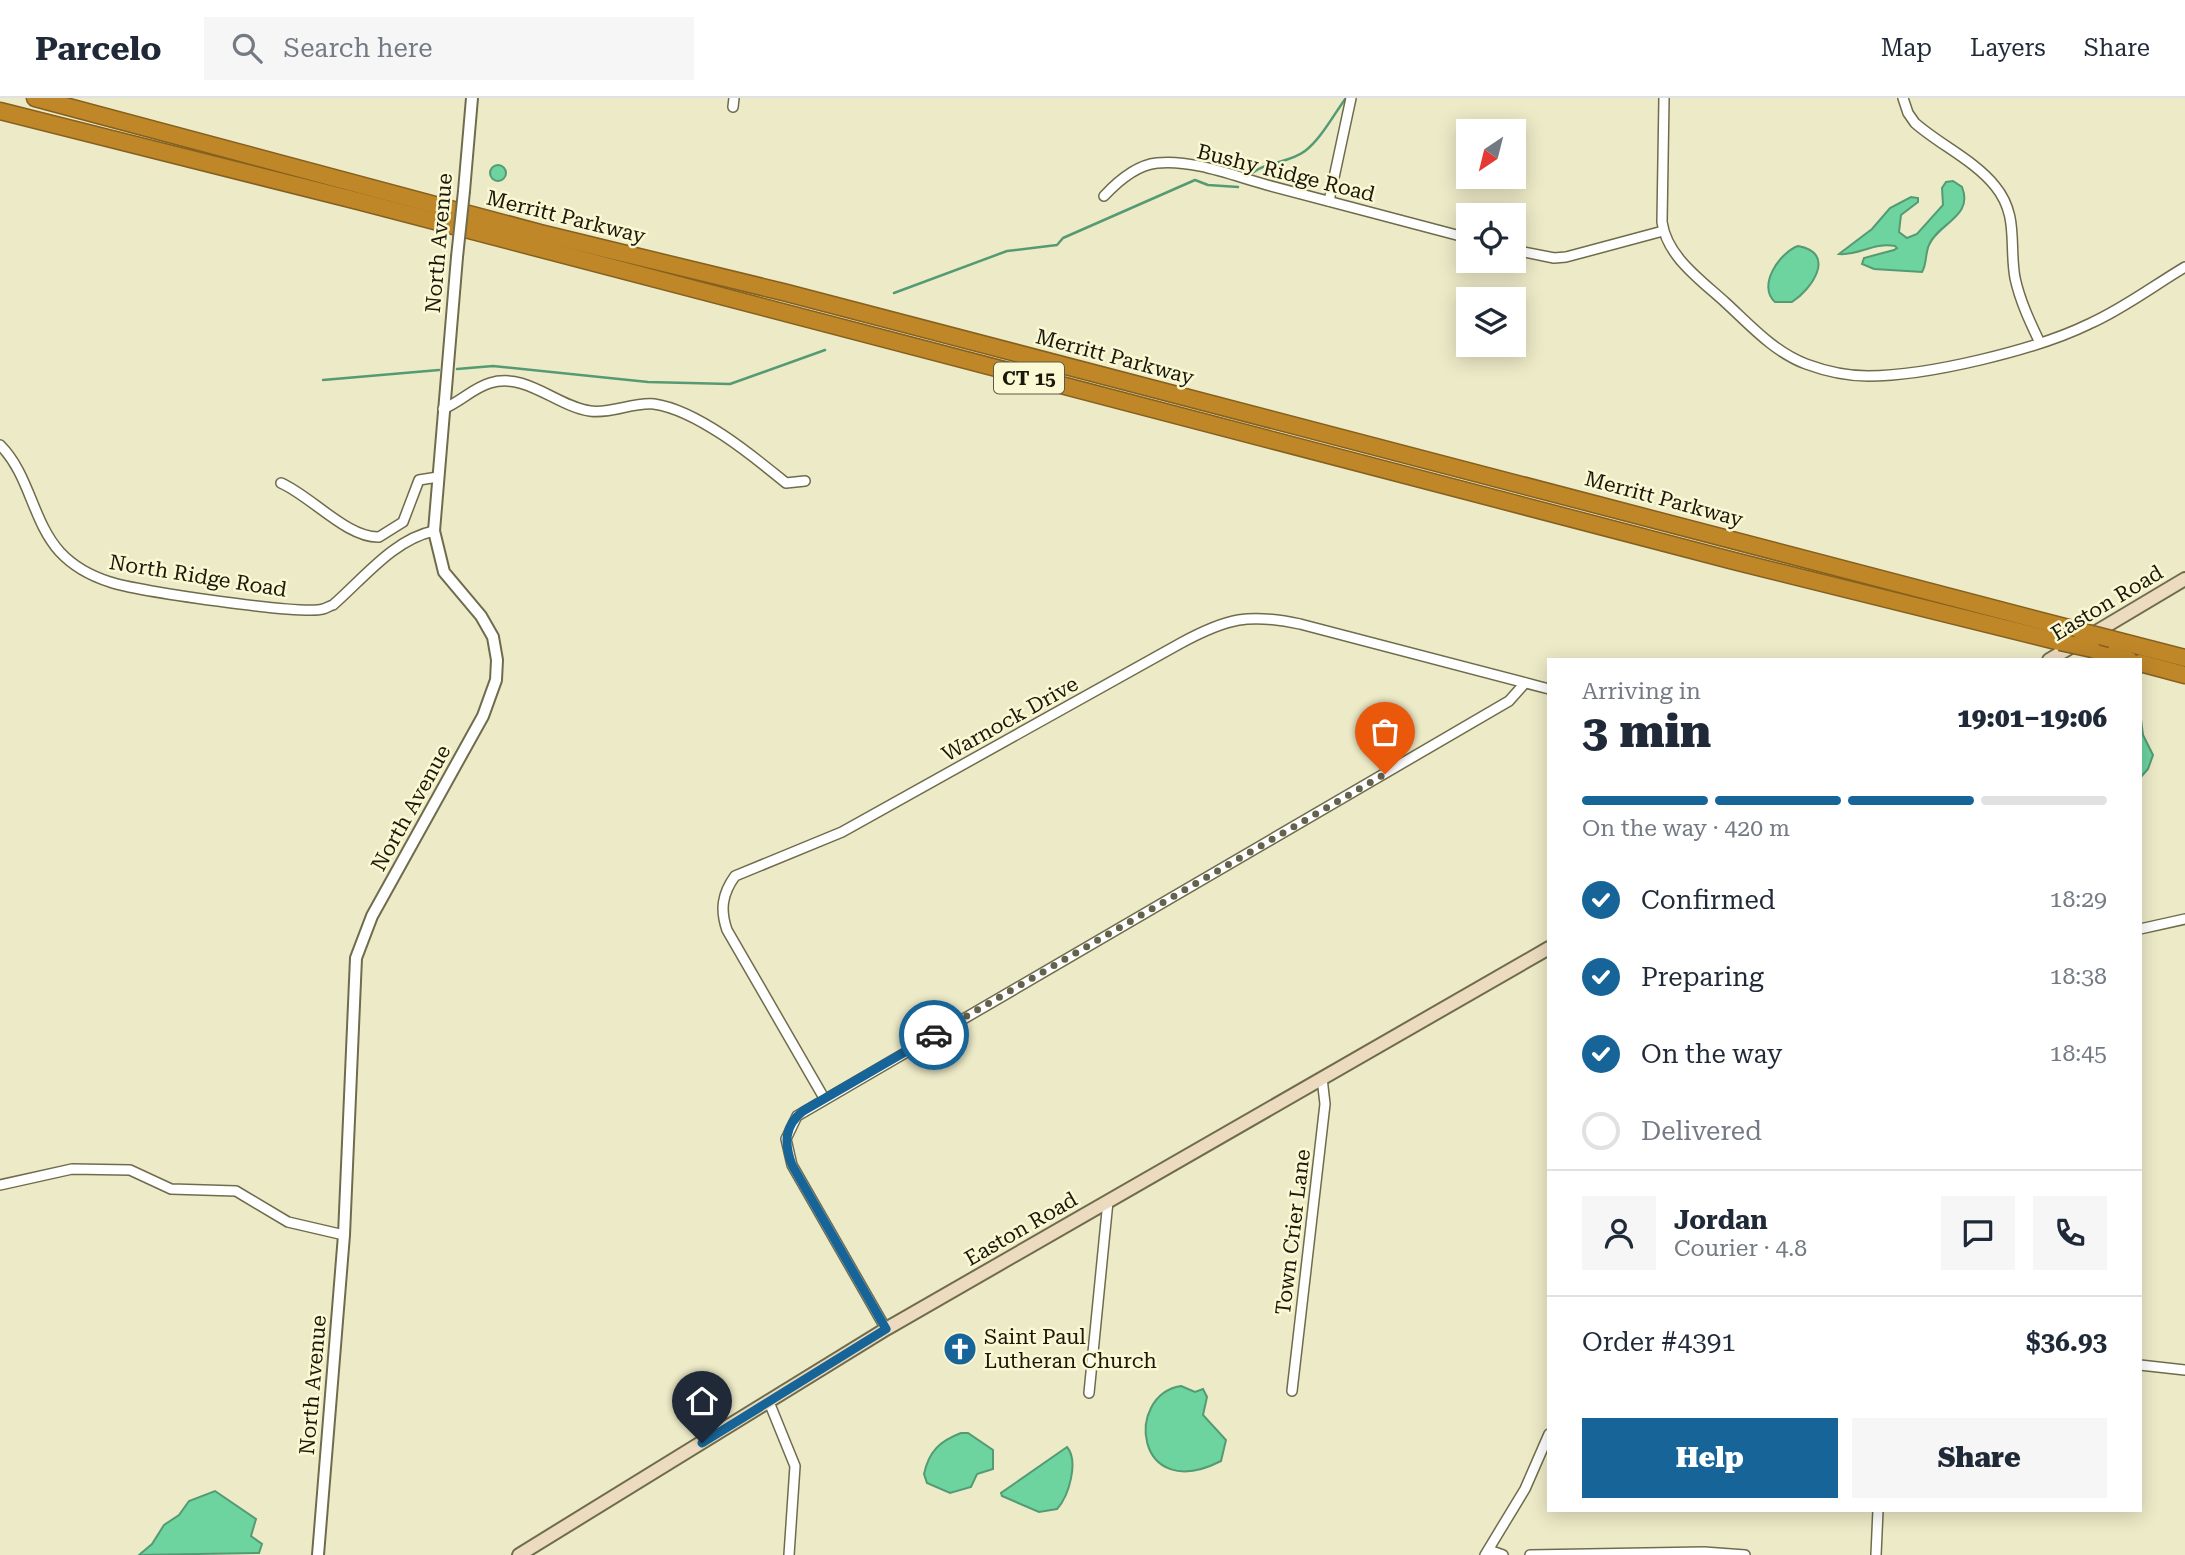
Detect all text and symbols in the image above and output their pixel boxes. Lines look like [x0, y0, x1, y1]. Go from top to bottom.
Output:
search box [204, 17, 694, 80]
text: Parcelo [35, 29, 162, 68]
icon: search [228, 29, 266, 67]
text: Search here [284, 33, 433, 63]
text: Map [1881, 34, 1932, 62]
text: Layers [1970, 34, 2046, 62]
text: Share [2084, 34, 2150, 62]
north arrow [1456, 119, 1526, 189]
map controls [1456, 119, 1526, 357]
street label: Bushy Ridge Road [1195, 139, 1378, 207]
street label: North Avenue [421, 172, 457, 314]
street label: Merritt Parkway [484, 186, 648, 248]
button: locate [1456, 203, 1526, 273]
button: layers [1456, 287, 1526, 357]
street label: Merritt Parkway [1033, 324, 1197, 390]
road number: CT 15 [994, 362, 1064, 394]
street label: Merritt Parkway [1582, 466, 1746, 532]
street label: North Ridge Road [107, 550, 289, 602]
street label: Easton Road [2047, 560, 2168, 646]
street label: Warnock Drive [938, 672, 1082, 766]
text: Arriving in [1582, 678, 1701, 705]
pin [1355, 702, 1415, 774]
text: 19:01–19:06 [1957, 703, 2107, 733]
text: 3 min [1582, 704, 1711, 758]
icon: bag [1366, 713, 1404, 751]
street label: North Avenue [366, 741, 456, 875]
text: On the way · 420 m [1582, 815, 1790, 842]
icon: check [1582, 881, 1620, 919]
text: Confirmed [1641, 885, 1776, 915]
text: 18:29 [2050, 886, 2107, 913]
icon: check [1582, 958, 1620, 996]
text: Preparing [1641, 962, 1764, 992]
text: 18:38 [2050, 963, 2107, 990]
courier [899, 1000, 969, 1070]
icon: car [915, 1016, 953, 1054]
icon: check [1582, 1035, 1620, 1073]
text: On the way [1641, 1039, 1782, 1069]
text: 18:45 [2050, 1040, 2107, 1067]
text: Delivered [1641, 1116, 1762, 1146]
street label: Town Crier Lane [1271, 1148, 1315, 1316]
street label: Easton Road [960, 1187, 1082, 1271]
button: person [1582, 1196, 1656, 1270]
button: chat [1941, 1196, 2015, 1270]
button: phone [2033, 1196, 2107, 1270]
text: Jordan [1674, 1205, 1768, 1235]
text: Courier · 4.8 [1674, 1235, 1807, 1262]
street label: North Avenue [295, 1314, 331, 1456]
place label: Saint Paul Lutheran Church [984, 1325, 1157, 1373]
text: Order #4391 [1582, 1327, 1736, 1357]
text: $36.93 [2026, 1327, 2107, 1357]
church icon: Saint Paul Lutheran Church [941, 1330, 979, 1368]
pin [672, 1371, 732, 1443]
icon: home [683, 1382, 721, 1420]
button: Help [1582, 1418, 1838, 1498]
button: Share [1852, 1418, 2107, 1498]

